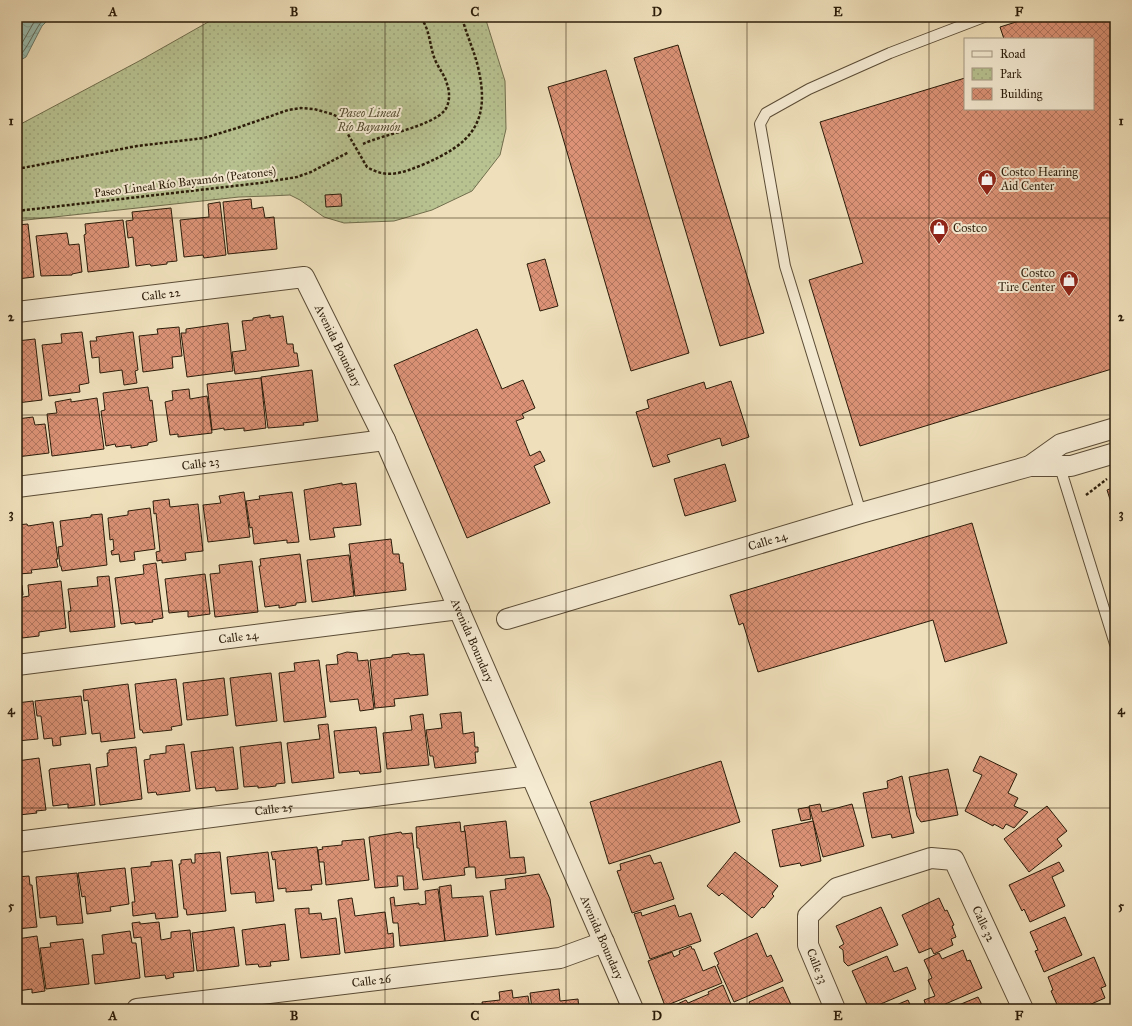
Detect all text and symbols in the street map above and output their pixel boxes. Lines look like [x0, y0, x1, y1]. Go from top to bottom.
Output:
text: A [108, 4, 118, 20]
text: B [290, 4, 299, 20]
text: C [471, 4, 480, 20]
text: D [652, 4, 662, 20]
text: E [833, 4, 843, 20]
text: F [1015, 4, 1024, 20]
legend [964, 38, 1094, 110]
text: Road [1000, 47, 1026, 61]
text: Park [1000, 67, 1022, 81]
text: Building [1000, 87, 1043, 102]
park label: Paseo Lineal Río Bayamón [336, 106, 402, 134]
text: 1 [8, 113, 14, 129]
text: 1 [1118, 113, 1124, 129]
street label: Paseo Lineal Río Bayamón (Peatones) [93, 164, 277, 200]
place label: Costco Hearing Aid Center [1000, 165, 1078, 193]
shop icon: Costco Hearing Aid Center [976, 168, 998, 196]
shop icon: Costco [928, 217, 950, 245]
place label: Costco [953, 221, 987, 235]
place label: Costco Tire Center [998, 266, 1055, 294]
shop icon: Costco Tire Center [1058, 269, 1080, 297]
street label: Calle 22 [141, 285, 181, 304]
street label: Avenida Boundary [311, 302, 365, 390]
text: 2 [8, 309, 15, 325]
text: 2 [1118, 309, 1125, 325]
street label: Calle 23 [181, 454, 220, 473]
text: 3 [8, 506, 14, 522]
text: 3 [1118, 506, 1124, 522]
street label: Calle 24 [746, 528, 789, 553]
street label: Avenida Boundary [448, 596, 497, 685]
street label: Calle 24 [218, 627, 259, 646]
text: 4 [7, 702, 15, 718]
text: 4 [1117, 702, 1125, 718]
street label: Calle 25 [254, 800, 294, 818]
street label: Avenida Boundary [577, 893, 626, 982]
text: 5 [8, 898, 15, 914]
text: 5 [1118, 898, 1125, 914]
street label: Calle 32 [969, 904, 998, 944]
street label: Calle 33 [804, 946, 830, 986]
street label: Calle 26 [351, 971, 393, 990]
text: A [108, 1008, 118, 1024]
text: B [290, 1008, 299, 1024]
text: C [471, 1008, 480, 1024]
text: D [652, 1008, 662, 1024]
text: E [833, 1008, 843, 1024]
text: F [1015, 1008, 1024, 1024]

